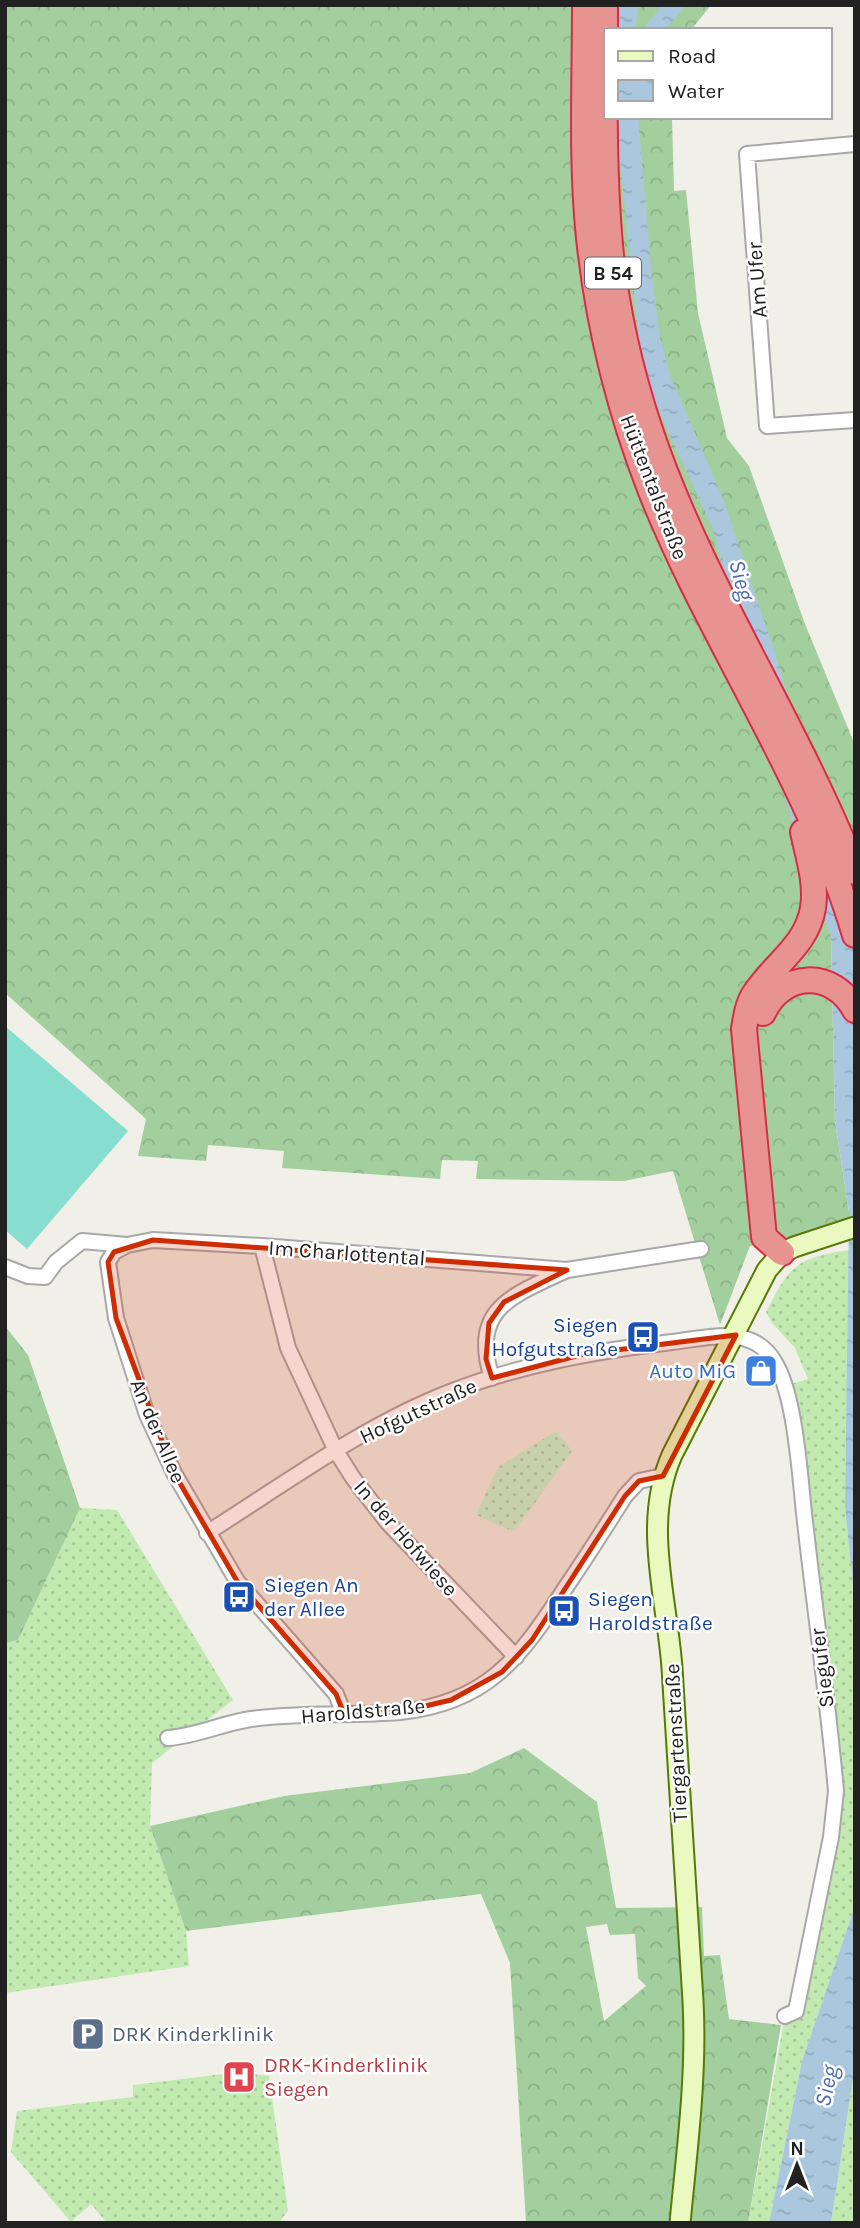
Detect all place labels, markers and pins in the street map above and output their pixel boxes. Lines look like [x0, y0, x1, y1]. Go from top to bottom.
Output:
place label: Siegen Hofgutstraße [492, 1313, 618, 1361]
bus stop icon: Siegen Hofgutstraße [624, 1318, 662, 1356]
shop icon: Auto MiG [742, 1352, 780, 1390]
place label: Auto MiG [649, 1359, 736, 1383]
place label: Siegen An der Allee [264, 1573, 359, 1621]
bus stop icon: Siegen An der Allee [220, 1578, 258, 1616]
place label: Siegen Haroldstraße [588, 1587, 713, 1635]
bus stop icon: Siegen Haroldstraße [545, 1592, 583, 1630]
parking icon: DRK Kinderklinik [69, 2015, 107, 2053]
place label: DRK Kinderklinik [112, 2022, 274, 2046]
place label: DRK-Kinderklinik Siegen [264, 2053, 428, 2101]
hospital icon: DRK-Kinderklinik Siegen [220, 2058, 258, 2096]

